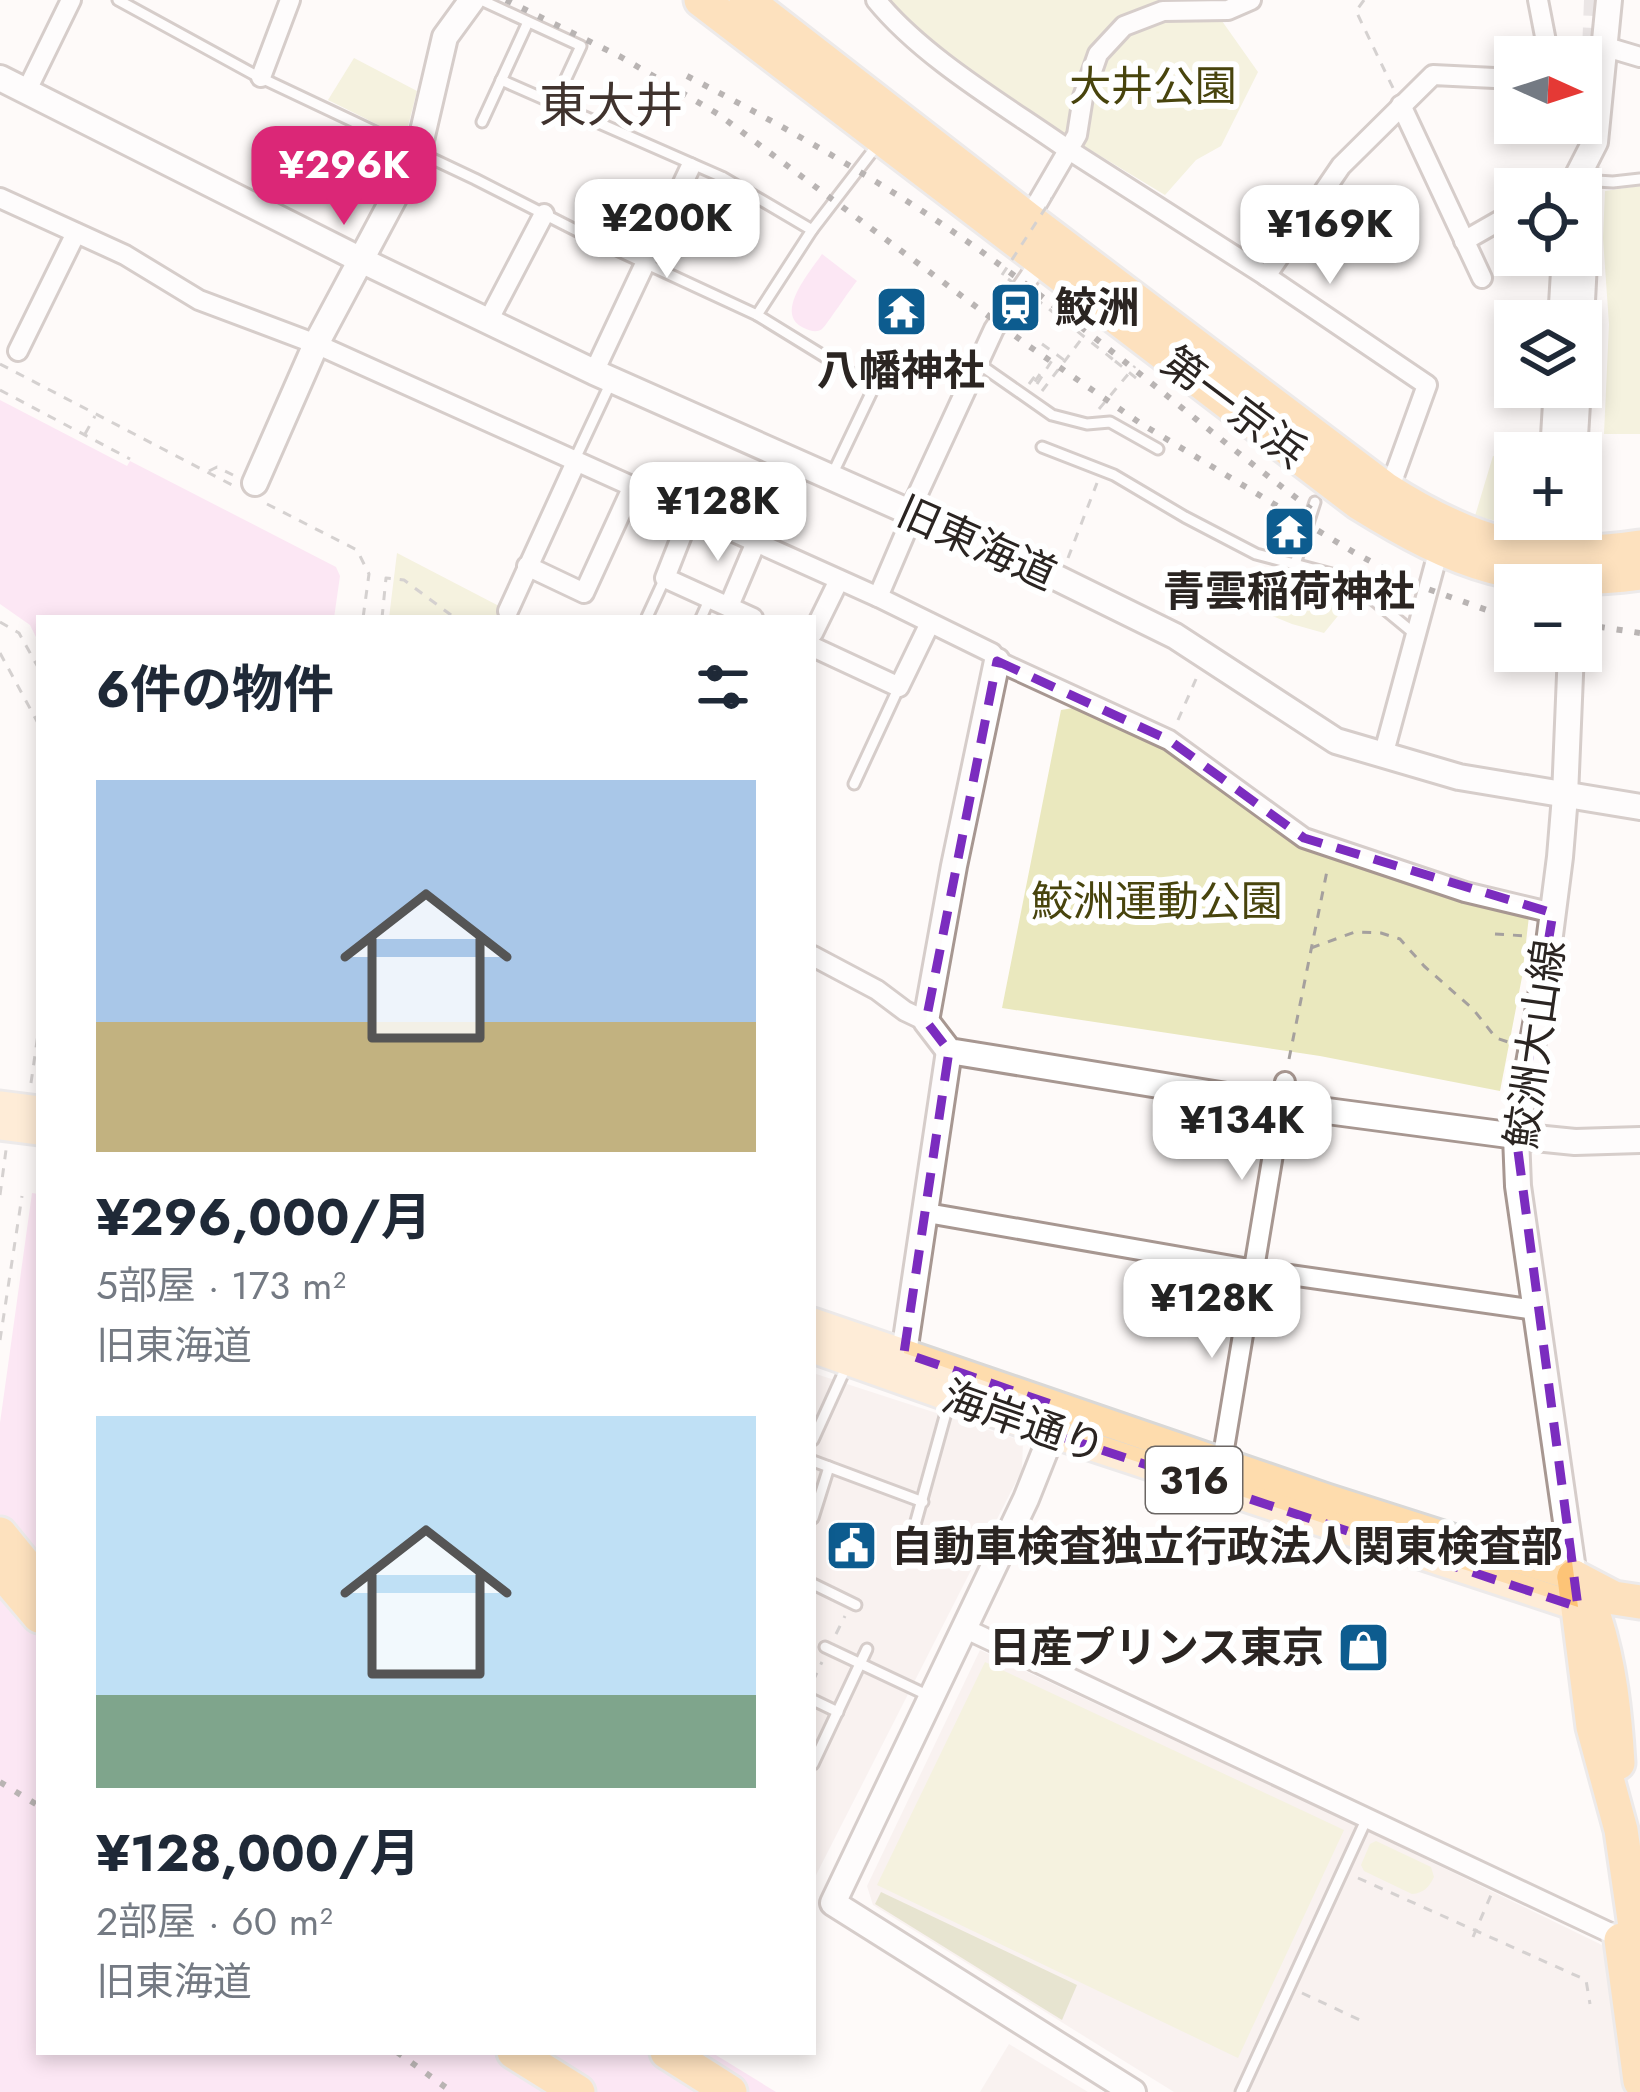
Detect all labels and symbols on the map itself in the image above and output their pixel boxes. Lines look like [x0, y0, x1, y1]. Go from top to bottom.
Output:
north arrow [1494, 36, 1602, 144]
park label: 大井公園 [1069, 56, 1237, 117]
district label: 東大井 [539, 71, 683, 140]
pin: ¥296K [260, 126, 428, 228]
pin: ¥200K [583, 179, 751, 281]
pin: ¥169K [1246, 185, 1414, 287]
place label: 鮫洲 [1055, 277, 1139, 338]
station icon: 鮫洲 [988, 279, 1044, 335]
temple icon: 八幡神社 [873, 283, 929, 339]
street label: 第一京浜 [1149, 332, 1319, 482]
place label: 八幡神社 [817, 340, 985, 401]
pin: ¥128K [634, 462, 802, 564]
street label: 旧東海道 [888, 481, 1066, 605]
temple icon: 青雲稲荷神社 [1261, 504, 1317, 560]
place label: 青雲稲荷神社 [1163, 561, 1415, 622]
park label: 鮫洲運動公園 [1031, 871, 1283, 932]
street label: 鮫洲大山線 [1490, 936, 1580, 1152]
pin: ¥134K [1158, 1081, 1326, 1183]
pin: ¥128K [1128, 1259, 1296, 1361]
street label: 海岸通り [935, 1366, 1113, 1478]
road number: 316 [1146, 1447, 1242, 1513]
place label: 自動車検査独立行政法人関東検査部 [891, 1516, 1563, 1577]
public building icon: 自動車検査独立行政法人関東検査部 [824, 1518, 880, 1574]
place label: 日産プリンス東京 [989, 1617, 1324, 1678]
shop icon: 日産プリンス東京 [1335, 1619, 1391, 1675]

